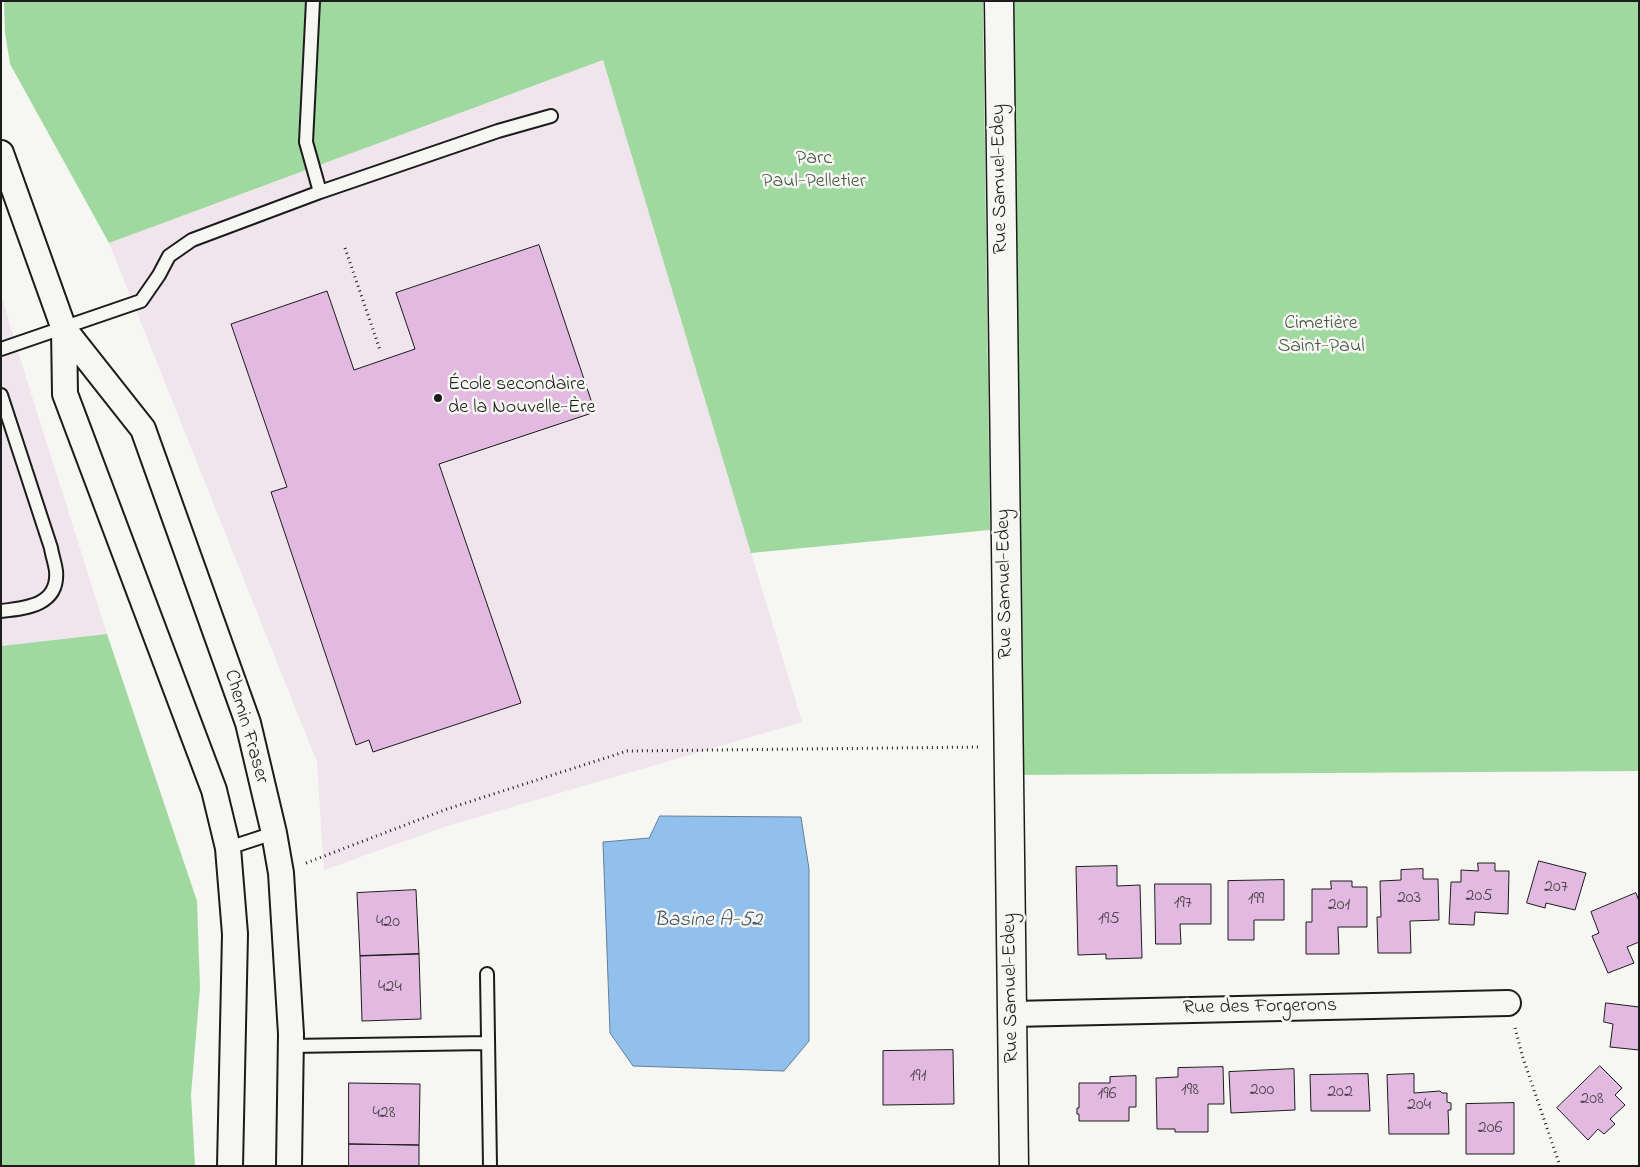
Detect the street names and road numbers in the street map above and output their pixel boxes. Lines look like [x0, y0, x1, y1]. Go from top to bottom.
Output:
street label: Rue Samuel-Edey [988, 104, 1014, 254]
street label: Rue Samuel-Edey [993, 509, 1019, 659]
street label: Chemin Fraser [217, 667, 273, 787]
street label: Rue Samuel-Edey [999, 913, 1025, 1063]
street label: Rue des Forgerons [1183, 995, 1337, 1021]

